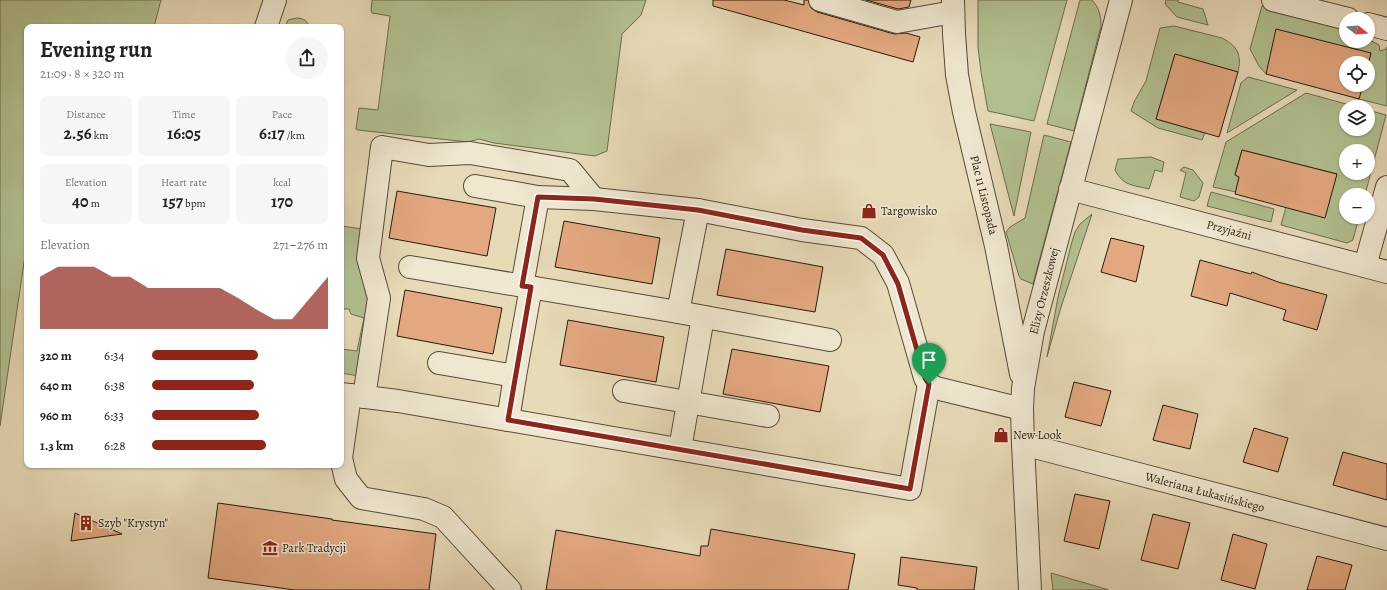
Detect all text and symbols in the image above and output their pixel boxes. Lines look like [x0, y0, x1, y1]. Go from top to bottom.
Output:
north arrow [1339, 12, 1375, 48]
map controls [1339, 12, 1375, 224]
text: Evening run [40, 35, 152, 65]
button: share [286, 37, 328, 79]
button: locate [1339, 56, 1375, 92]
text: 21:09 · 8 × 320 m [40, 65, 124, 82]
button: layers [1339, 100, 1375, 136]
text: Distance [66, 107, 106, 122]
text: Time [173, 107, 195, 122]
text: Pace [272, 107, 292, 122]
text: 2.56 [64, 122, 92, 145]
text: 16:05 [167, 122, 201, 145]
text: 6:17 [259, 122, 284, 145]
text: km [92, 128, 108, 143]
text: /km [284, 128, 305, 143]
button: + [1339, 144, 1375, 180]
street label: Plac 11 Listopada [966, 154, 1002, 237]
text: Elevation [65, 175, 107, 190]
text: Heart rate [161, 175, 207, 190]
text: kcal [273, 175, 291, 190]
button: − [1339, 188, 1375, 224]
text: 40 [72, 190, 89, 213]
text: 157 [162, 190, 183, 213]
text: 170 [271, 190, 293, 213]
text: m [89, 196, 100, 211]
text: bpm [183, 196, 206, 211]
shop icon: Targowisko [860, 202, 878, 220]
place label: Targowisko [881, 203, 937, 219]
street label: Przyjaźni [1205, 216, 1253, 244]
text: Elevation [40, 236, 90, 253]
text: 271–276 m [273, 236, 328, 253]
street label: Elizy Orzeszkowej [1025, 246, 1063, 336]
pin [912, 343, 946, 384]
text: 320 m [40, 347, 72, 364]
text: 6:34 [104, 347, 124, 364]
icon: arrive [918, 349, 940, 371]
text: 640 m [40, 377, 72, 394]
text: 6:38 [104, 377, 125, 394]
text: 960 m [40, 407, 72, 424]
text: 6:33 [104, 407, 124, 424]
shop icon: New Look [992, 426, 1010, 444]
place label: New Look [1013, 427, 1062, 443]
text: 1.3 km [40, 437, 74, 454]
text: 6:28 [104, 437, 126, 454]
street label: Waleriana Łukasińskiego [1143, 468, 1267, 516]
building icon: Szyb "Krystyn" [77, 514, 95, 532]
place label: Szyb "Krystyn" [98, 515, 168, 531]
museum icon: Park Tradycji [261, 539, 279, 557]
place label: Park Tradycji [282, 540, 346, 556]

